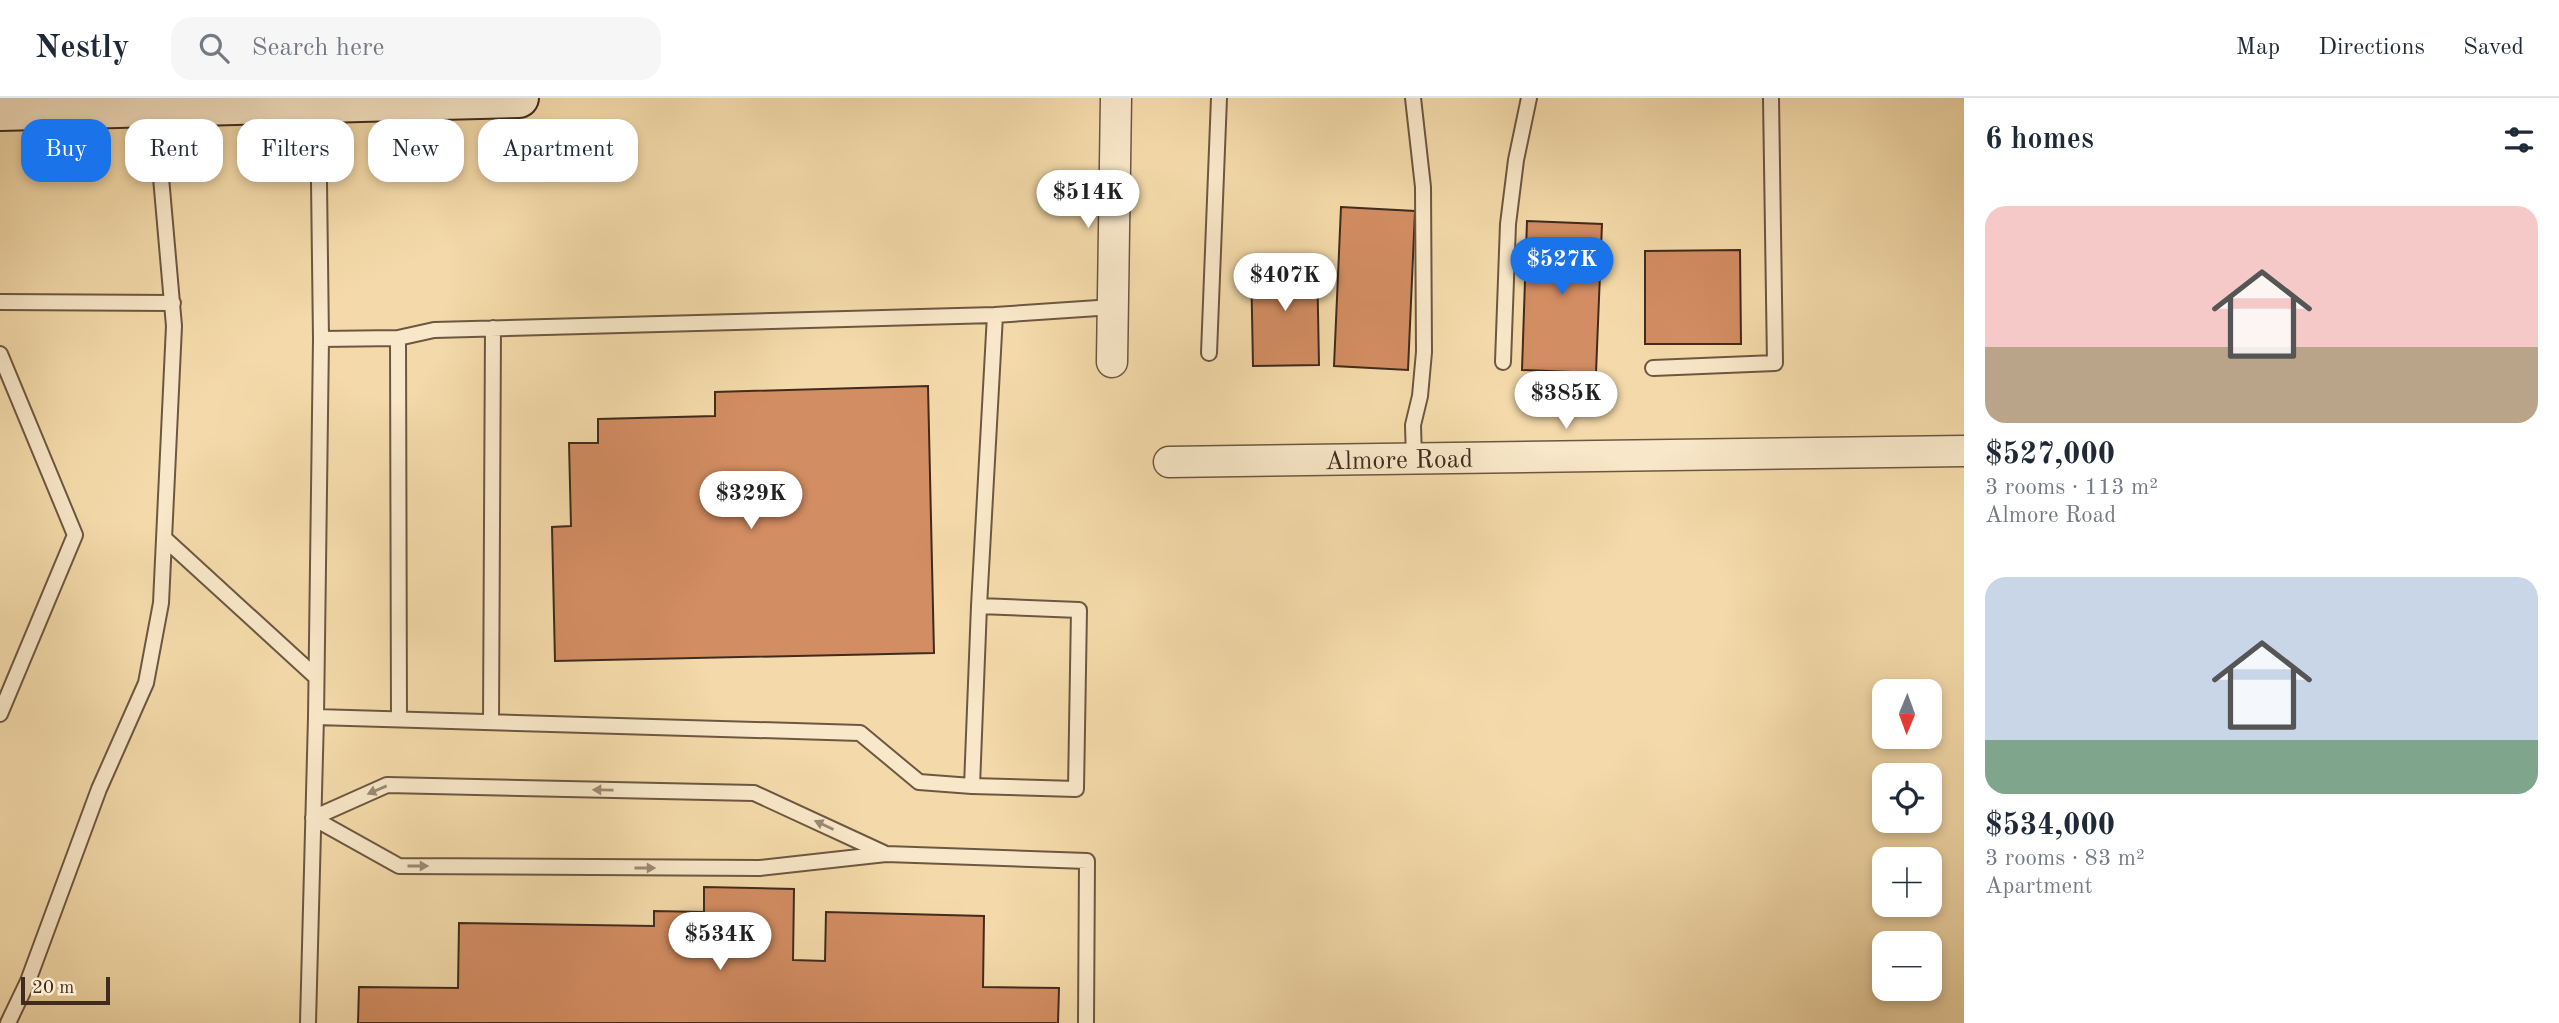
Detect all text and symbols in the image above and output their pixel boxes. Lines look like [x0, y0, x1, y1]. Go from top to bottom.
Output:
search box [171, 17, 661, 80]
icon: search [195, 29, 233, 67]
text: Nestly [35, 32, 129, 65]
text: Search here [251, 35, 385, 61]
text: Map [2236, 36, 2280, 60]
text: Directions [2318, 36, 2425, 60]
text: Saved [2463, 36, 2524, 60]
chip: Buy [21, 119, 111, 182]
chip: Rent [125, 119, 223, 182]
chip: Filters [237, 119, 354, 182]
chip: New [368, 119, 464, 182]
chip: Apartment [478, 119, 638, 182]
icon: filters [2500, 121, 2538, 159]
text: 6 homes [1985, 125, 2094, 155]
pin: $514K [1039, 170, 1137, 230]
text: $514K [1052, 181, 1124, 204]
pin: $527K [1513, 238, 1611, 297]
text: $527K [1526, 248, 1598, 271]
icon: home [2199, 251, 2325, 377]
pin: $407K [1236, 254, 1334, 313]
text: $407K [1249, 264, 1321, 287]
pin: $385K [1517, 372, 1615, 431]
text: $385K [1530, 382, 1602, 405]
text: $527,000 [1985, 440, 2115, 470]
street label: Almore Road [1325, 447, 1473, 475]
pin: $329K [702, 472, 800, 531]
text: 3 rooms · 113 m² [1985, 476, 2158, 499]
text: $329K [715, 482, 787, 505]
text: Almore Road [1985, 504, 2116, 527]
icon: home [2199, 622, 2325, 748]
north arrow [1872, 679, 1942, 749]
map controls [1872, 679, 1942, 1001]
button: locate [1872, 763, 1942, 833]
one-way arrow [592, 784, 614, 796]
one-way arrow [366, 785, 387, 796]
text: $534,000 [1985, 811, 2115, 841]
one-way arrow [814, 819, 834, 831]
button: + [1872, 847, 1942, 917]
text: 3 rooms · 83 m² [1985, 847, 2145, 870]
one-way arrow [407, 860, 429, 872]
one-way arrow [635, 862, 657, 874]
text: Apartment [1985, 875, 2093, 898]
pin: $534K [671, 912, 769, 972]
text: $534K [684, 923, 756, 946]
button: − [1872, 931, 1942, 1001]
scale bar [21, 974, 110, 1006]
text: 20 m [32, 979, 74, 998]

